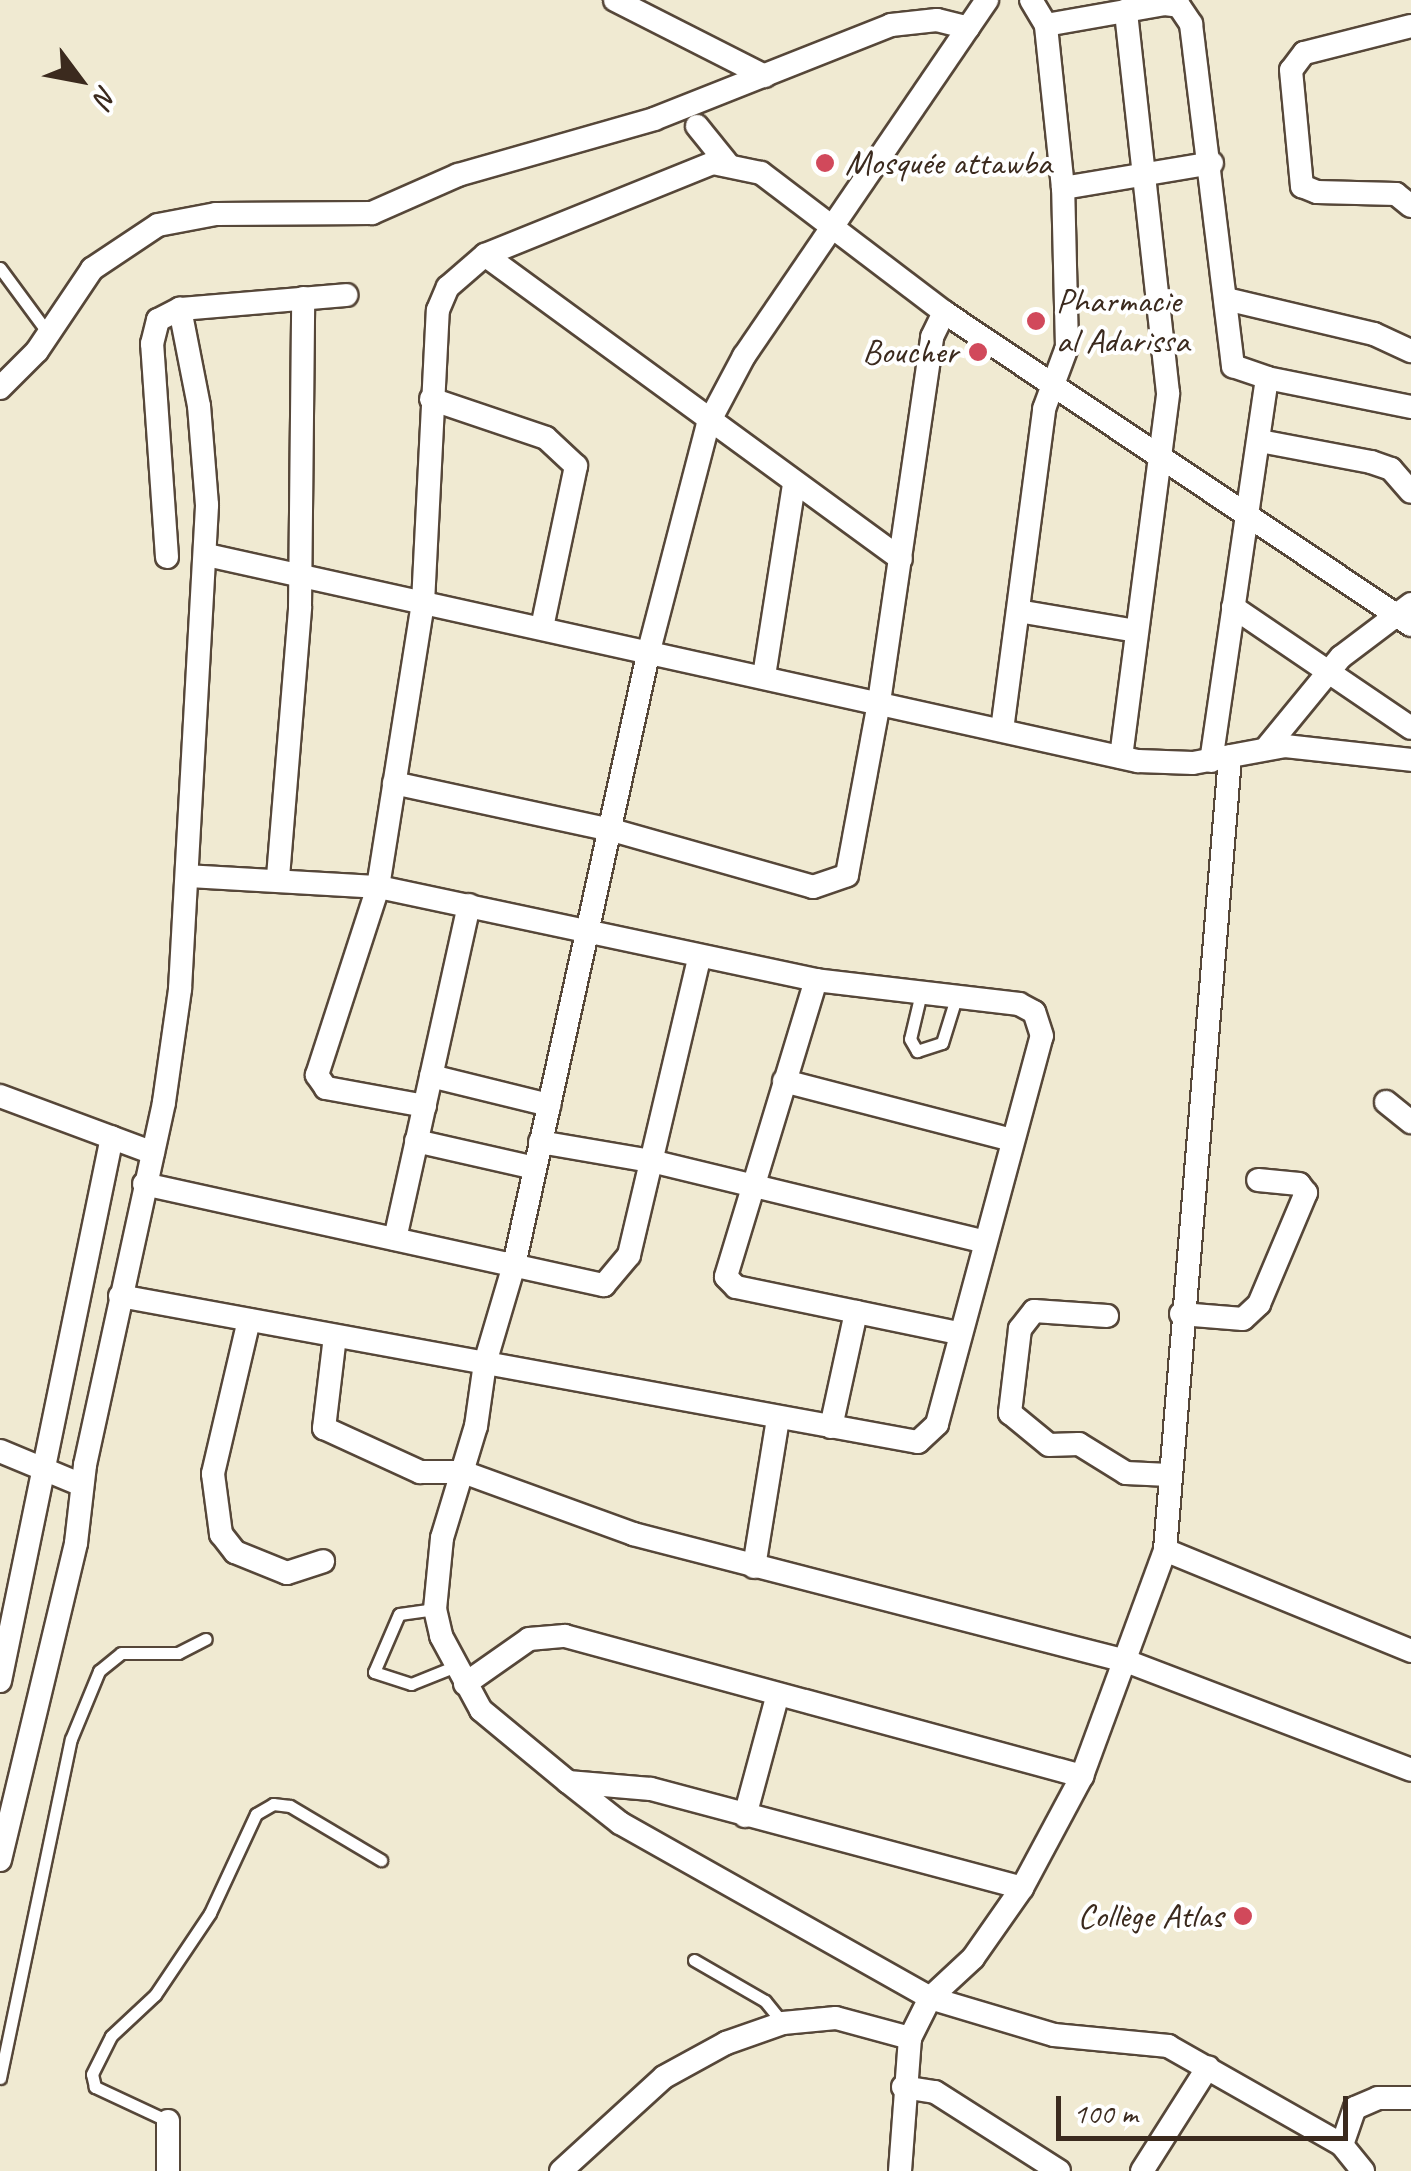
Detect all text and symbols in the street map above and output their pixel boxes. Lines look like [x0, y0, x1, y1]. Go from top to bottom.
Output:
north arrow [30, 30, 130, 130]
text: N [86, 80, 125, 113]
place label: Mosquée attawba [845, 142, 1052, 184]
marker: Mosquée attawba [814, 152, 836, 174]
place label: Pharmacie al Adarissa [1056, 280, 1190, 362]
marker: Pharmacie al Adarissa [1025, 310, 1047, 332]
place label: Boucher [862, 331, 958, 373]
marker: Boucher [967, 341, 989, 363]
place label: Collège Atlas [1076, 1895, 1223, 1937]
marker: Collège Atlas [1232, 1905, 1254, 1927]
scale bar [1061, 2076, 1354, 2138]
text: 100 m [1073, 2094, 1138, 2132]

